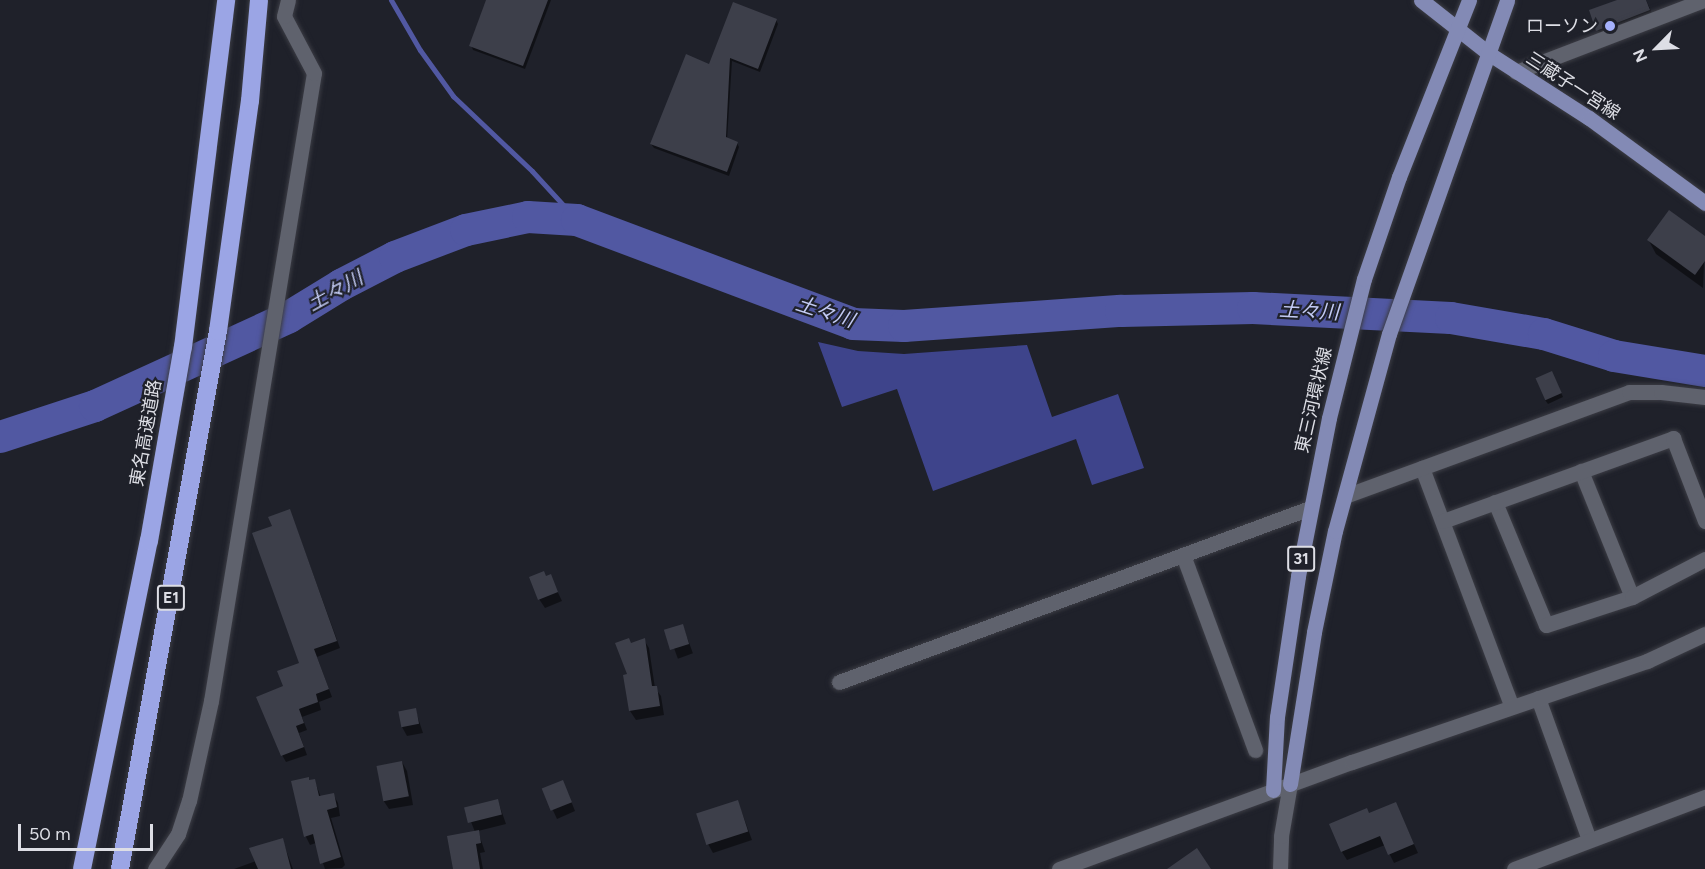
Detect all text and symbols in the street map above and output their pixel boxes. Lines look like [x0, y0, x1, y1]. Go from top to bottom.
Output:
place label: ローソン [1526, 15, 1598, 37]
north arrow [1627, 18, 1687, 78]
marker: ローソン [1603, 19, 1617, 33]
text: N [1629, 46, 1651, 65]
street label: 三蔵子一宮線 [1522, 48, 1624, 124]
water label: 土々川 [303, 266, 367, 316]
water label: 土々川 [793, 291, 857, 333]
water label: 土々川 [1278, 297, 1340, 325]
street label: 東三河環状線 [1291, 345, 1337, 455]
street label: 東名高速道路 [126, 378, 166, 488]
road number: 31 [1286, 546, 1316, 572]
road number: E1 [156, 585, 186, 611]
scale bar [21, 812, 156, 850]
text: 50 m [29, 823, 71, 845]

